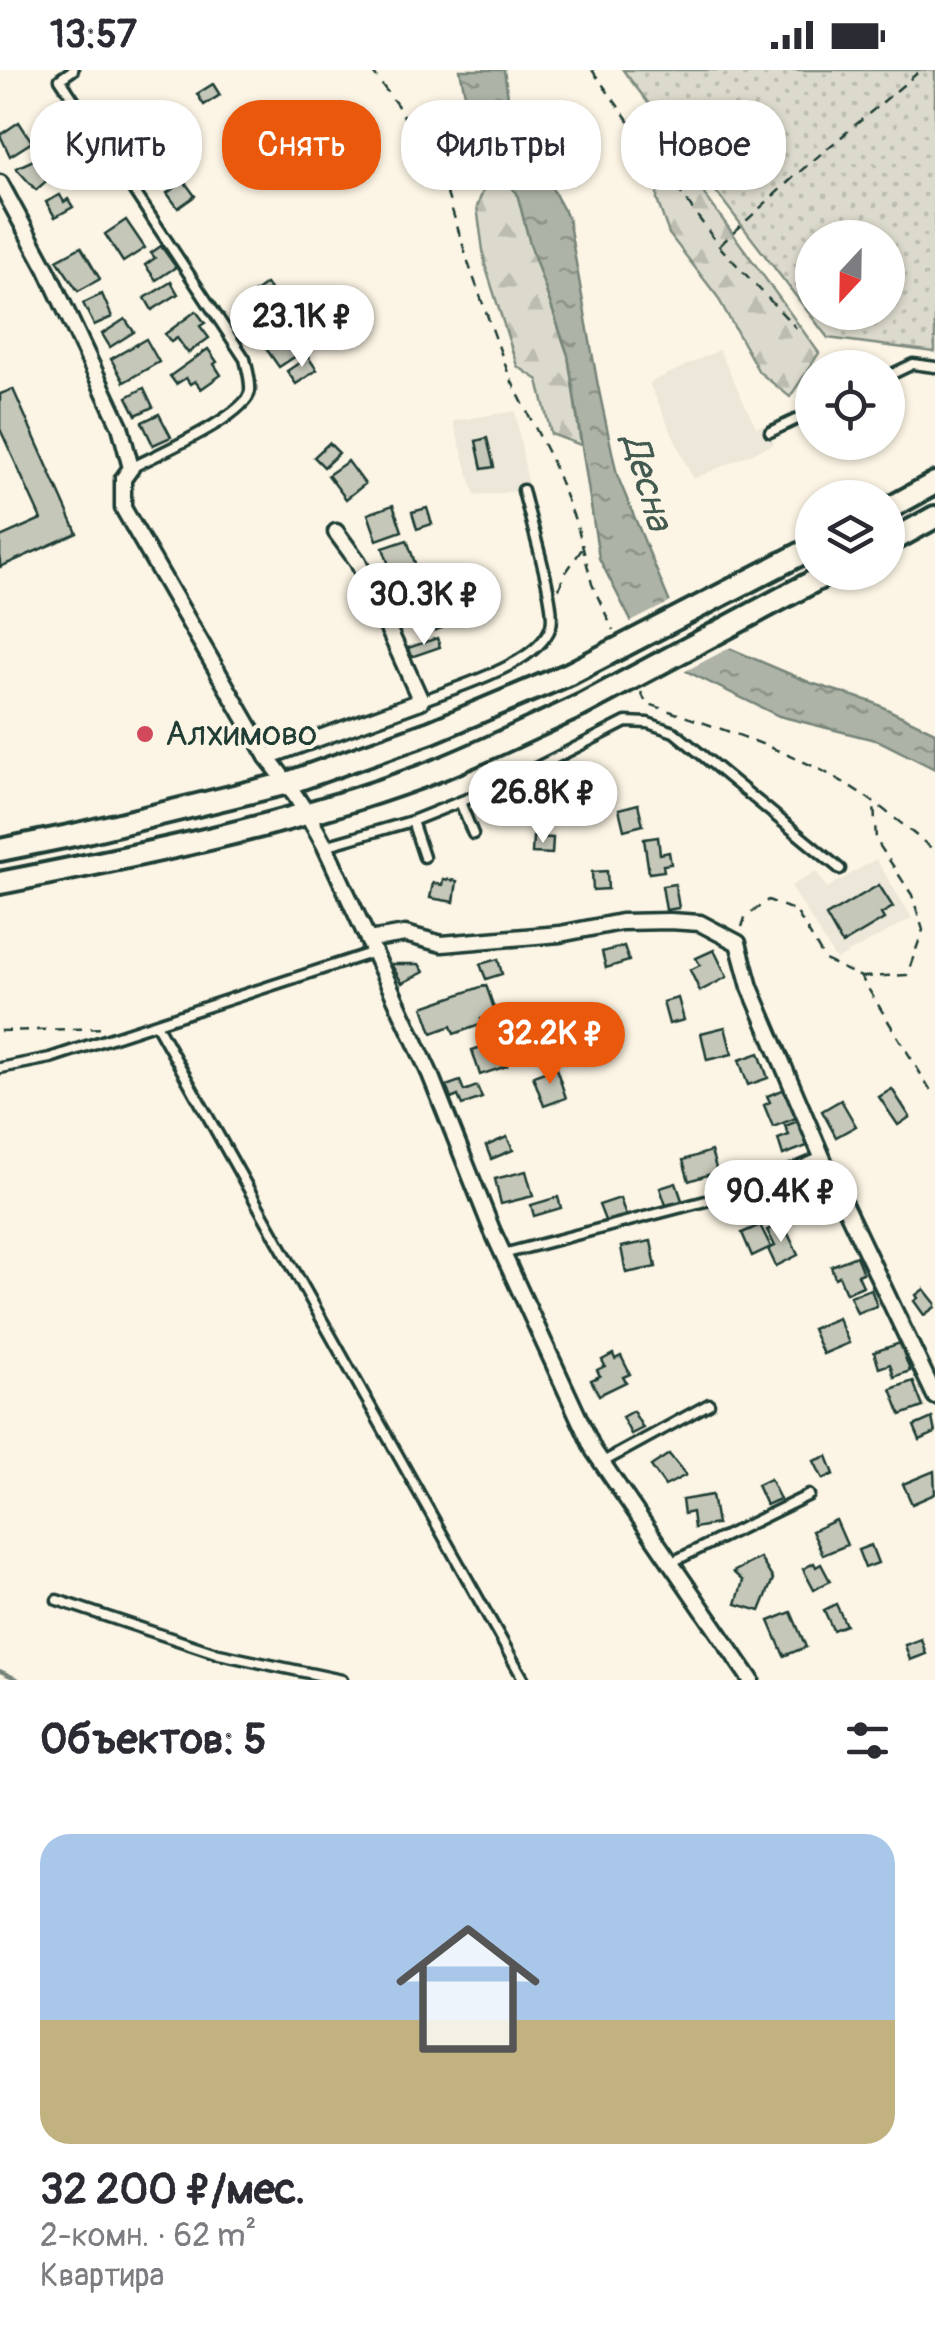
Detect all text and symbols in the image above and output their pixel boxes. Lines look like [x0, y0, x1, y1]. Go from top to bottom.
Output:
text: 13:57 [50, 11, 137, 59]
chip: Купить [30, 100, 202, 190]
chip: Снять [222, 100, 381, 190]
chip: Фильтры [401, 100, 601, 190]
chip: Новое [621, 100, 786, 190]
north arrow [795, 220, 905, 330]
map controls [795, 220, 905, 590]
pin: 23.1K ₽ [210, 285, 394, 370]
text: 23.1K ₽ [252, 297, 352, 337]
button: locate [795, 350, 905, 460]
water label: Десна [610, 427, 684, 538]
button: layers [795, 480, 905, 590]
pin: 30.3K ₽ [332, 563, 516, 648]
text: 30.3K ₽ [369, 575, 479, 615]
place label: Алхимово [165, 712, 317, 756]
marker: Алхимово [134, 723, 156, 745]
pin: 26.8K ₽ [451, 761, 635, 846]
text: 26.8K ₽ [490, 773, 596, 813]
pin: 32.2K ₽ [458, 1002, 642, 1087]
text: 32.2K ₽ [497, 1014, 603, 1054]
pin: 90.4K ₽ [689, 1160, 873, 1245]
text: 90.4K ₽ [726, 1172, 836, 1212]
icon: filters [840, 1713, 895, 1768]
text: Объектов: 5 [40, 1714, 267, 1766]
icon: home [378, 1899, 558, 2079]
text: 32 200 ₽/мес. [40, 2164, 305, 2216]
text: 2-комн. · 62 m² [40, 2216, 256, 2256]
text: Квартира [40, 2256, 164, 2296]

